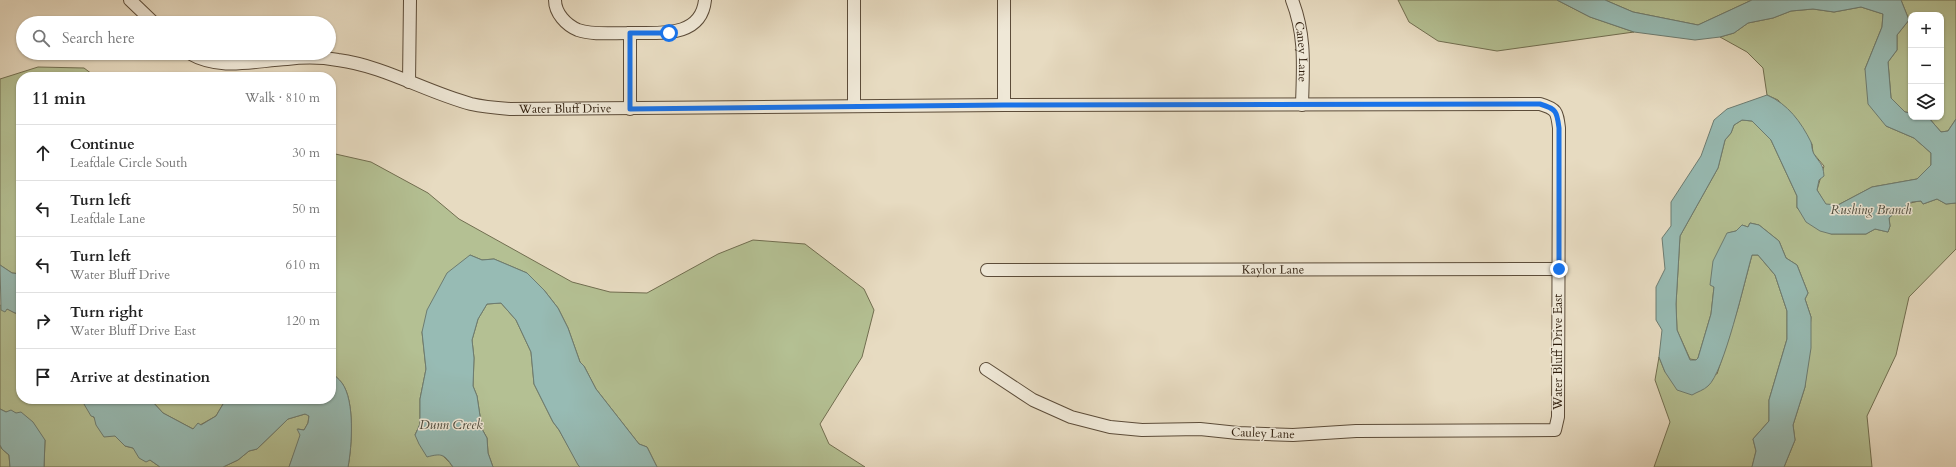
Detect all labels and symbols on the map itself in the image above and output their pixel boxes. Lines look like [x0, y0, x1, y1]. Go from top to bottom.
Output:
street label: Caney Lane [1291, 20, 1311, 82]
route start [660, 24, 678, 42]
street label: Water Bluff Drive [518, 100, 611, 117]
water label: Rushing Branch [1831, 201, 1912, 219]
route end [1550, 260, 1568, 278]
street label: Kaylor Lane [1242, 261, 1304, 278]
street label: Water Bluff Drive East [1550, 294, 1566, 411]
water label: Dunn Creek [419, 416, 483, 434]
street label: Cauley Lane [1231, 424, 1295, 442]

